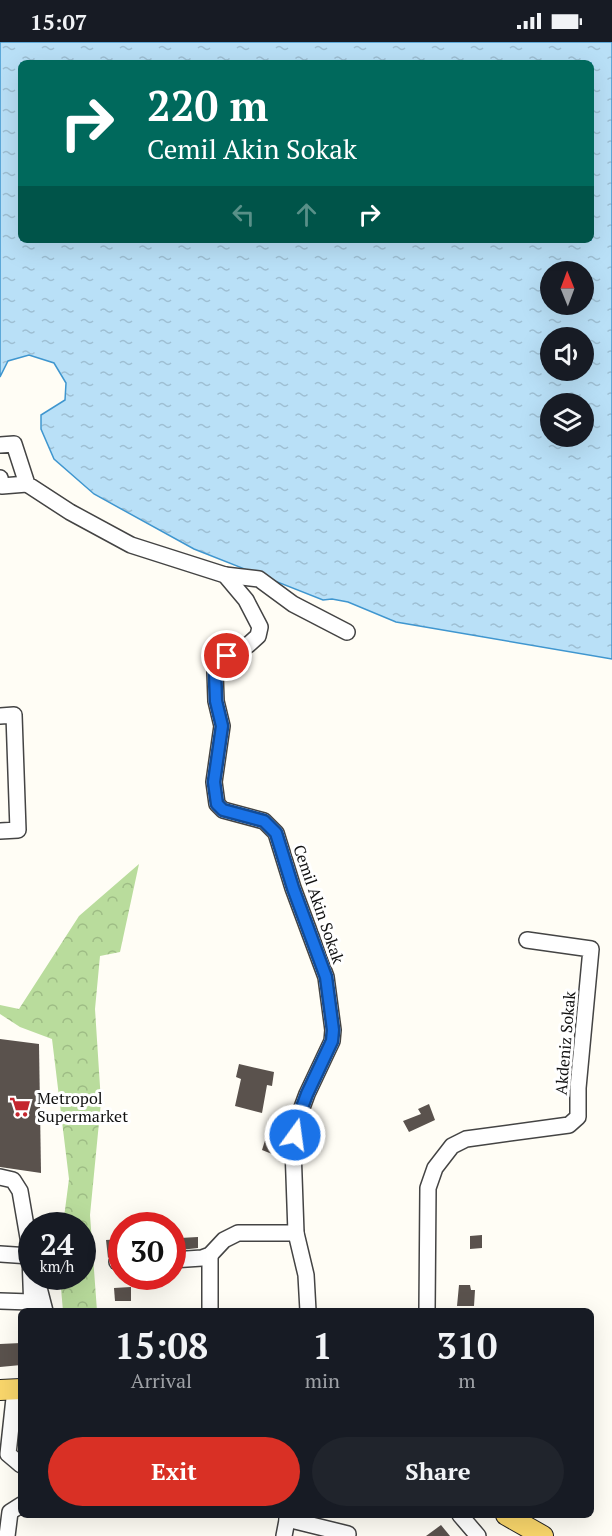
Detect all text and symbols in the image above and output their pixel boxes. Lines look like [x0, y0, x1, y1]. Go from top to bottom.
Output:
text: 15:07 [30, 7, 87, 36]
text: 220 m [147, 77, 268, 133]
icon: right [48, 84, 126, 162]
text: Cemil Akin Sokak [147, 131, 357, 167]
icon: left [227, 198, 260, 231]
icon: ahead [290, 198, 323, 231]
icon: right [353, 198, 386, 231]
north arrow [540, 261, 594, 315]
map controls [540, 261, 594, 447]
button: sound [540, 327, 594, 381]
button: layers [540, 393, 594, 447]
pin [201, 630, 252, 681]
icon: arrive [210, 639, 243, 672]
street label: Cemil Akin Sokak [288, 842, 350, 967]
street label: Akdeniz Sokak [550, 989, 581, 1096]
place label: Metropol Supermarket [37, 1087, 128, 1127]
supermarket icon: Metropol Supermarket [8, 1095, 32, 1119]
position arrow [263, 1103, 327, 1167]
speed limit sign: 30 [108, 1212, 186, 1290]
text: 24 [40, 1224, 74, 1264]
text: km/h [40, 1256, 74, 1276]
text: 15:08 [115, 1322, 208, 1369]
text: 1 [312, 1322, 333, 1369]
text: 310 [436, 1322, 497, 1369]
text: Arrival [131, 1367, 192, 1394]
text: min [305, 1367, 340, 1394]
text: m [458, 1367, 476, 1394]
button: Exit [48, 1437, 300, 1506]
button: Share [312, 1437, 564, 1506]

